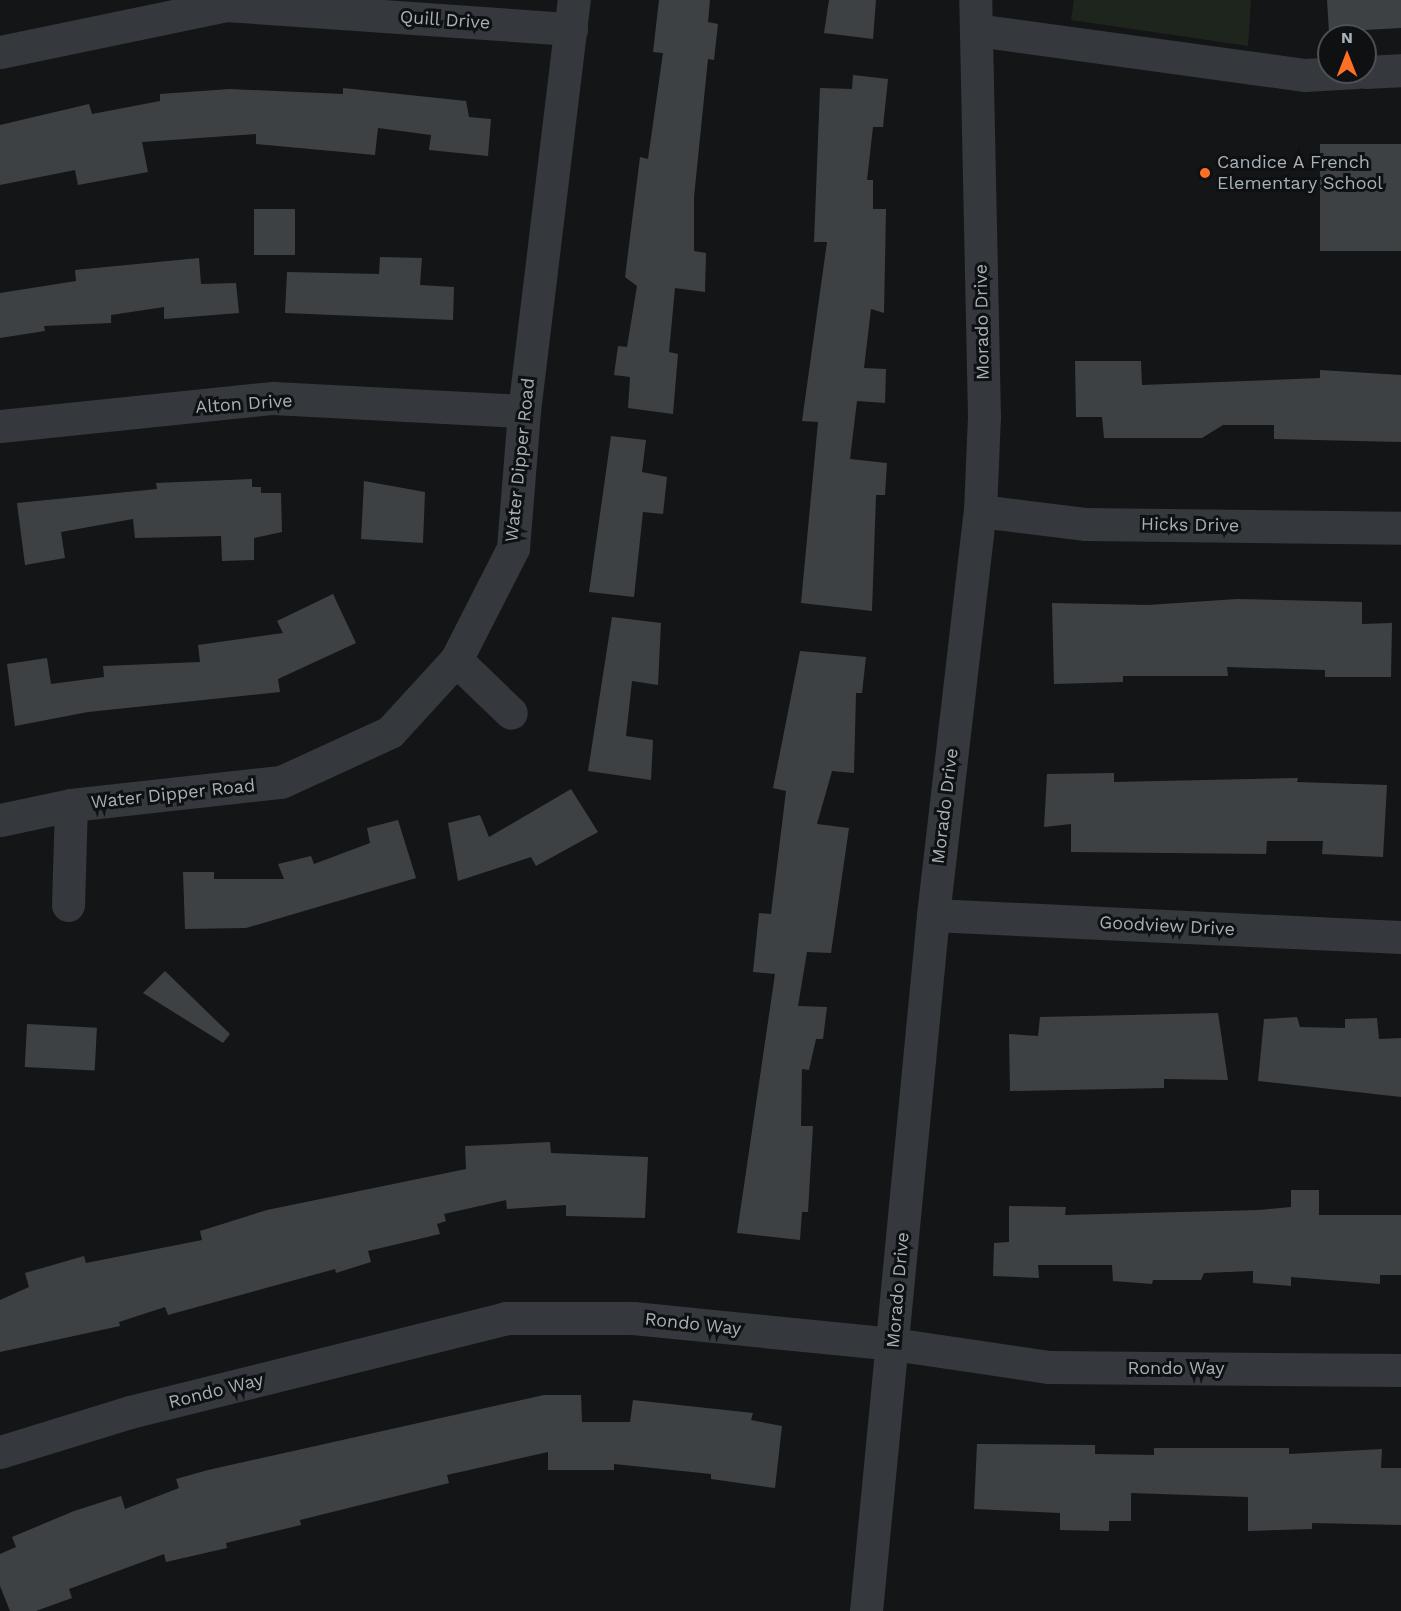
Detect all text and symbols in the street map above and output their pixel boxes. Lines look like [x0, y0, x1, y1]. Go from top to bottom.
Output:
street label: Quill Drive [399, 6, 491, 34]
north arrow [1317, 24, 1377, 84]
text: N [1341, 28, 1353, 47]
place label: Candice A French Elementary School [1217, 152, 1383, 195]
marker: Candice A French Elementary School [1198, 166, 1212, 180]
street label: Morado Drive [970, 264, 994, 380]
street label: Water Dipper Road [501, 376, 539, 544]
street label: Alton Drive [195, 390, 293, 418]
street label: Hicks Drive [1141, 513, 1239, 537]
street label: Morado Drive [927, 747, 963, 865]
street label: Water Dipper Road [89, 775, 257, 813]
street label: Goodview Drive [1098, 912, 1236, 940]
street label: Morado Drive [882, 1231, 914, 1349]
street label: Rondo Way [643, 1308, 743, 1340]
street label: Rondo Way [1127, 1357, 1225, 1379]
street label: Rondo Way [166, 1369, 266, 1413]

